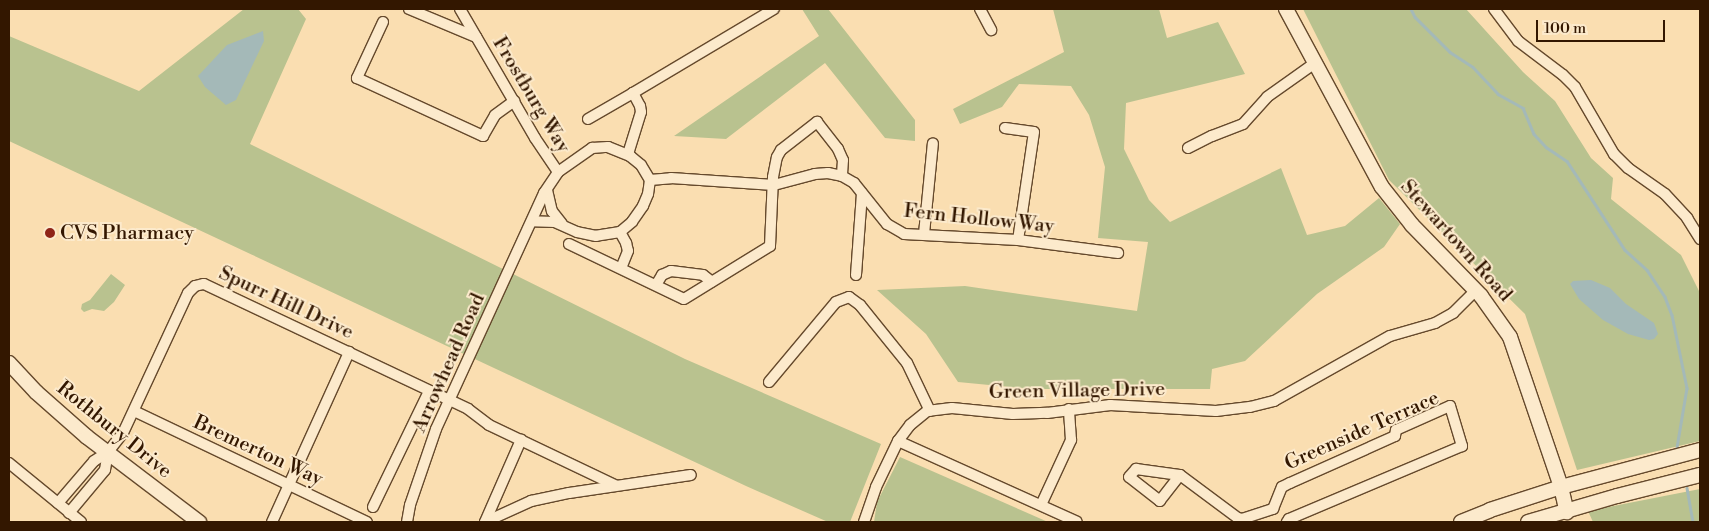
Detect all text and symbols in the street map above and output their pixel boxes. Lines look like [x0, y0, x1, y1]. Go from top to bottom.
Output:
scale bar [1539, 10, 1668, 42]
text: 100 m [1544, 19, 1586, 38]
street label: Frostburg Way [487, 33, 575, 157]
street label: Stewartown Road [1395, 175, 1517, 307]
street label: Fern Hollow Way [903, 199, 1055, 239]
place label: CVS Pharmacy [60, 221, 194, 245]
marker: CVS Pharmacy [44, 227, 56, 239]
street label: Spurr Hill Drive [215, 261, 357, 345]
street label: Arrowhead Road [408, 290, 490, 436]
street label: Rothbury Drive [52, 376, 176, 484]
street label: Green Village Drive [989, 377, 1165, 405]
street label: Greenside Terrace [1281, 386, 1443, 476]
street label: Bremerton Way [189, 411, 327, 491]

